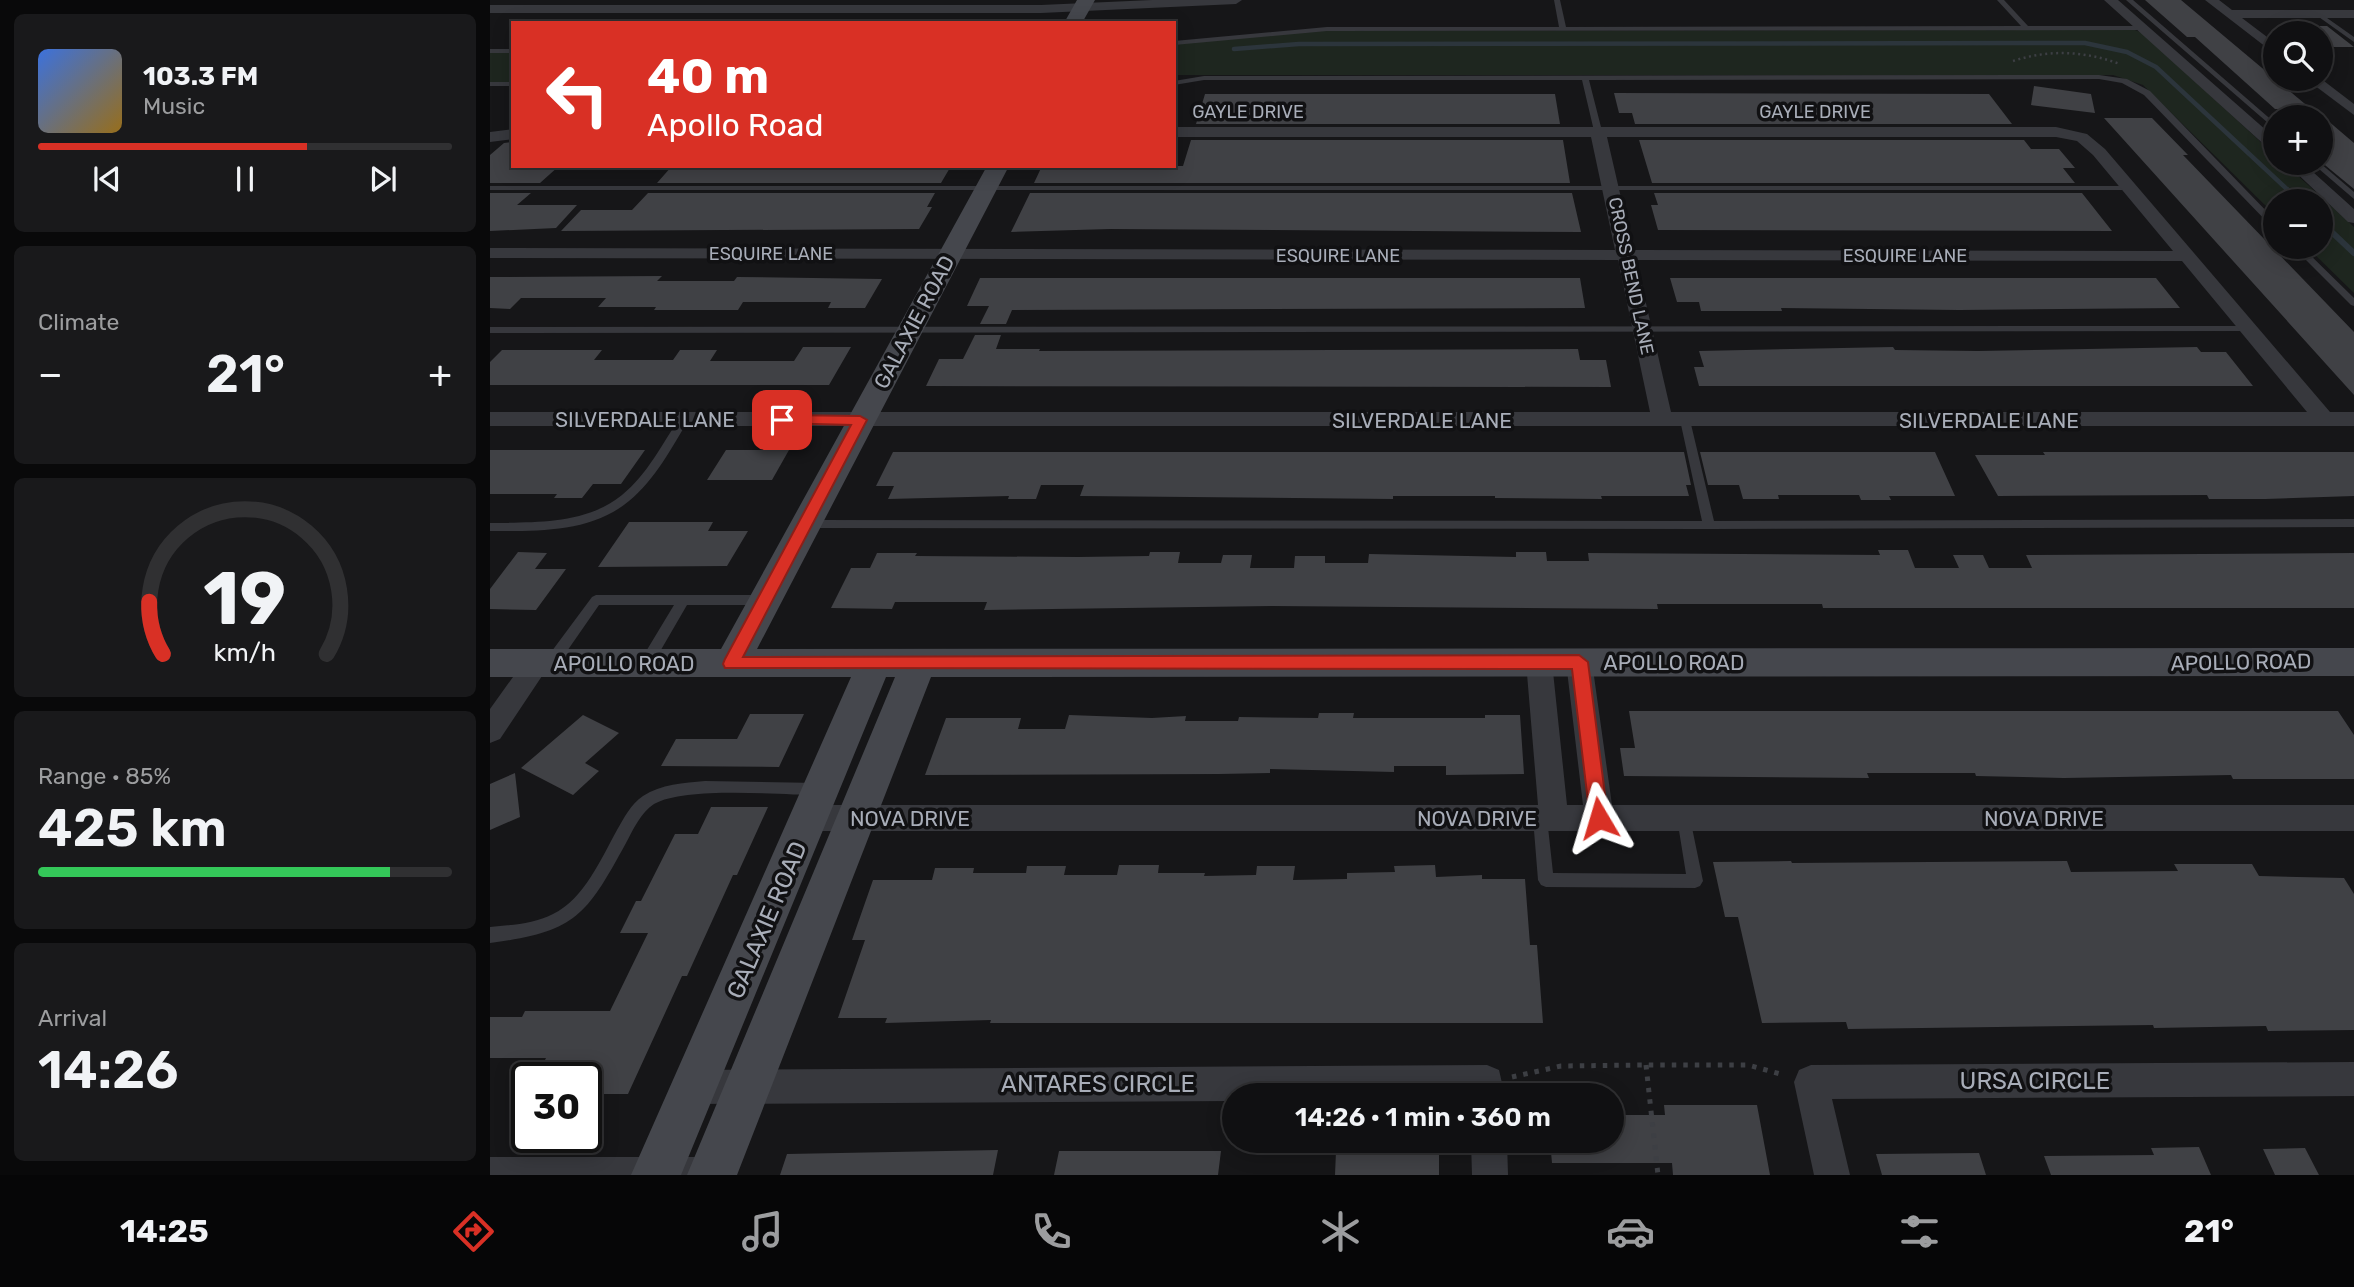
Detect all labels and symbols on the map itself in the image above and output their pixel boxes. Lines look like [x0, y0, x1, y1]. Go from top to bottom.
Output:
street label: GAYLE DRIVE [1192, 101, 1304, 123]
street label: GAYLE DRIVE [1759, 101, 1871, 123]
street label: CROSS BEND LANE [1604, 195, 1658, 357]
street label: ESQUIRE LANE [709, 243, 833, 265]
street label: ESQUIRE LANE [1276, 245, 1400, 267]
street label: ESQUIRE LANE [1843, 245, 1967, 267]
street label: GALAXIE ROAD [868, 251, 960, 393]
pin [752, 390, 812, 450]
street label: SILVERDALE LANE [555, 407, 735, 432]
street label: SILVERDALE LANE [1332, 408, 1512, 433]
street label: SILVERDALE LANE [1899, 408, 2079, 433]
street label: APOLLO ROAD [2170, 648, 2312, 676]
street label: APOLLO ROAD [1604, 650, 1744, 675]
street label: APOLLO ROAD [554, 651, 694, 676]
position arrow [1562, 781, 1636, 855]
street label: NOVA DRIVE [850, 806, 970, 831]
street label: NOVA DRIVE [1417, 806, 1537, 831]
street label: NOVA DRIVE [1984, 806, 2104, 831]
street label: GALAXIE ROAD [721, 837, 813, 1003]
speed limit sign: 30 [511, 1062, 602, 1153]
street label: URSA CIRCLE [1960, 1067, 2110, 1095]
street label: ANTARES CIRCLE [1001, 1070, 1195, 1098]

